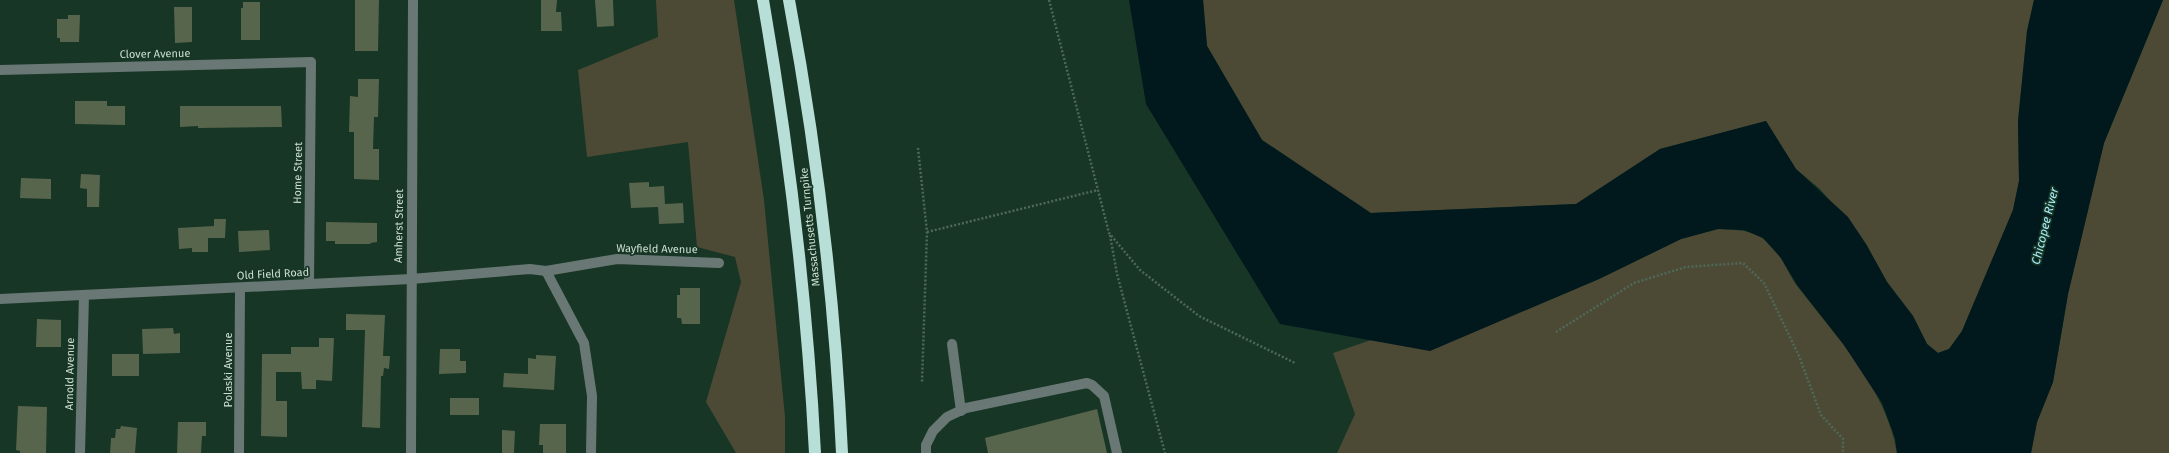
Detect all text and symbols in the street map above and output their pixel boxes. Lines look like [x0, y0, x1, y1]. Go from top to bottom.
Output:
street label: Clover Avenue [120, 47, 190, 61]
street label: Home Street [291, 142, 305, 204]
street label: Massachusetts Turnpike [797, 167, 823, 287]
water label: Chicopee River [2029, 186, 2061, 266]
street label: Amherst Street [392, 189, 406, 263]
street label: Wayfield Avenue [616, 242, 698, 256]
street label: Old Field Road [236, 266, 310, 282]
street label: Polaski Avenue [222, 333, 235, 407]
street label: Arnold Avenue [63, 338, 77, 410]

